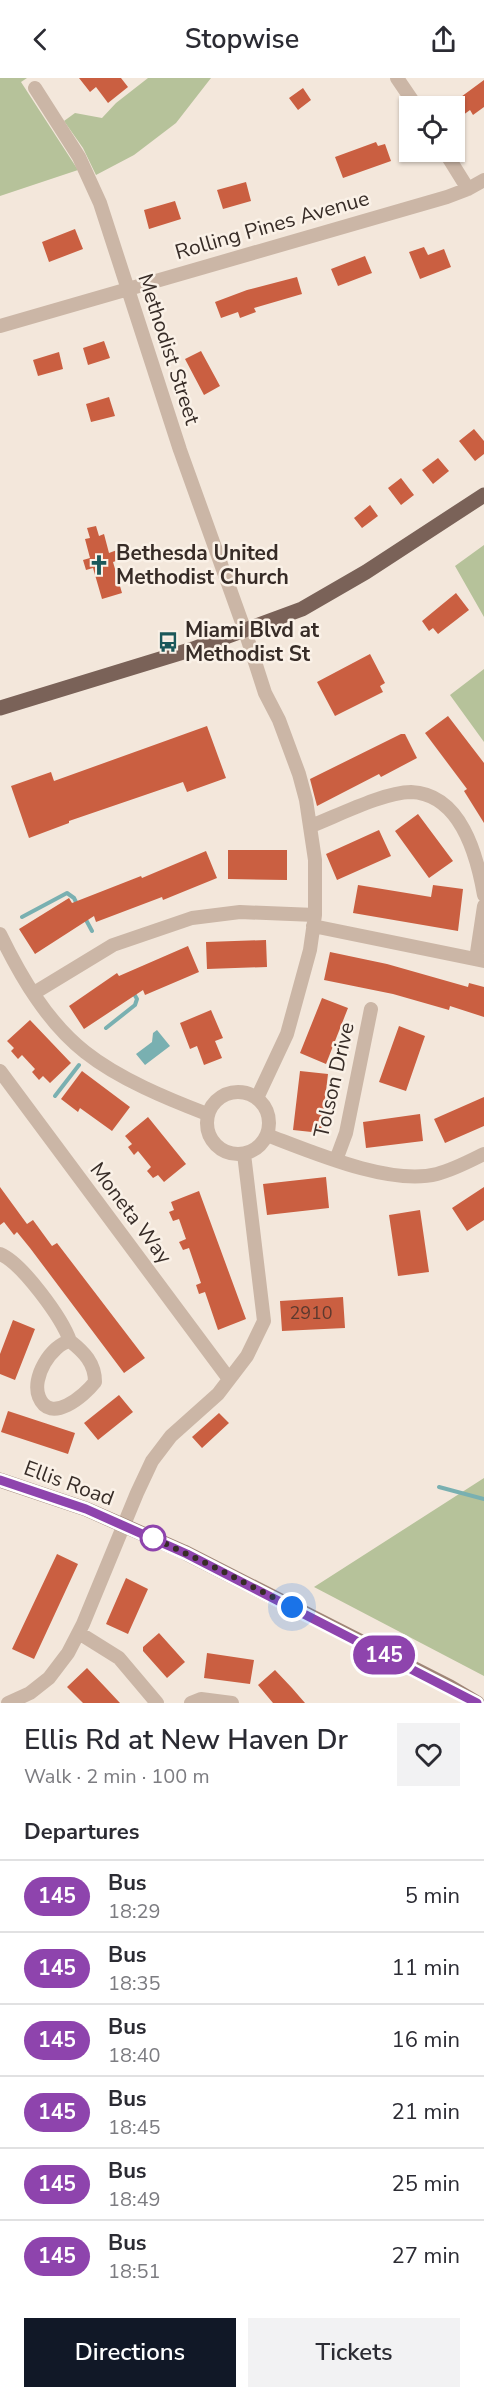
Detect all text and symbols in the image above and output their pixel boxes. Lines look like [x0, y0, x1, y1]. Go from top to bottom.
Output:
text: Stopwise [185, 21, 299, 58]
icon: back [24, 23, 57, 56]
icon: share [427, 23, 460, 56]
map controls [399, 96, 465, 162]
button: locate [399, 96, 465, 162]
street label: Rolling Pines Avenue [172, 184, 372, 266]
street label: Methodist Street [131, 270, 207, 429]
place label: Bethesda United Methodist Church [116, 539, 289, 591]
church icon: Bethesda United Methodist Church [87, 553, 111, 577]
place label: Miami Blvd at Methodist St [185, 616, 320, 668]
bus stop icon: Miami Blvd at Methodist St [156, 630, 180, 654]
street label: Tolson Drive [307, 1019, 361, 1141]
street label: Moneta Way [84, 1157, 179, 1270]
house number: 2910 [289, 1301, 333, 1325]
street label: Ellis Road [20, 1454, 118, 1512]
unlabelled marker [140, 1525, 166, 1551]
your location [277, 1592, 307, 1622]
line badge: 145 [350, 1636, 418, 1674]
text: 145 [365, 1641, 403, 1669]
text: Ellis Rd at New Haven Dr [24, 1721, 348, 1759]
button: heart [397, 1723, 460, 1786]
text: Walk · 2 min · 100 m [24, 1763, 210, 1790]
text: Departures [24, 1817, 139, 1847]
text: Bus [108, 1868, 147, 1898]
text: 5 min [405, 1881, 460, 1911]
text: 145 [38, 1882, 76, 1910]
text: 18:29 [108, 1898, 161, 1925]
text: Bus [108, 1940, 147, 1970]
text: 11 min [392, 1953, 460, 1983]
text: 145 [38, 1954, 76, 1982]
text: 18:35 [108, 1970, 161, 1997]
text: Bus [108, 2012, 147, 2042]
text: 16 min [392, 2025, 460, 2055]
text: 145 [38, 2026, 76, 2054]
text: 18:40 [108, 2042, 161, 2069]
text: Bus [108, 2084, 147, 2114]
text: 21 min [392, 2097, 460, 2127]
text: 145 [38, 2098, 76, 2126]
text: 18:45 [108, 2114, 161, 2141]
text: Bus [108, 2156, 147, 2186]
text: 25 min [392, 2169, 460, 2199]
text: 145 [38, 2170, 76, 2198]
text: 18:49 [108, 2186, 161, 2213]
text: Bus [108, 2228, 147, 2258]
text: 27 min [392, 2241, 460, 2271]
text: 145 [38, 2242, 76, 2270]
text: 18:51 [108, 2258, 161, 2285]
button: Directions [24, 2318, 236, 2387]
button: Tickets [248, 2318, 460, 2387]

